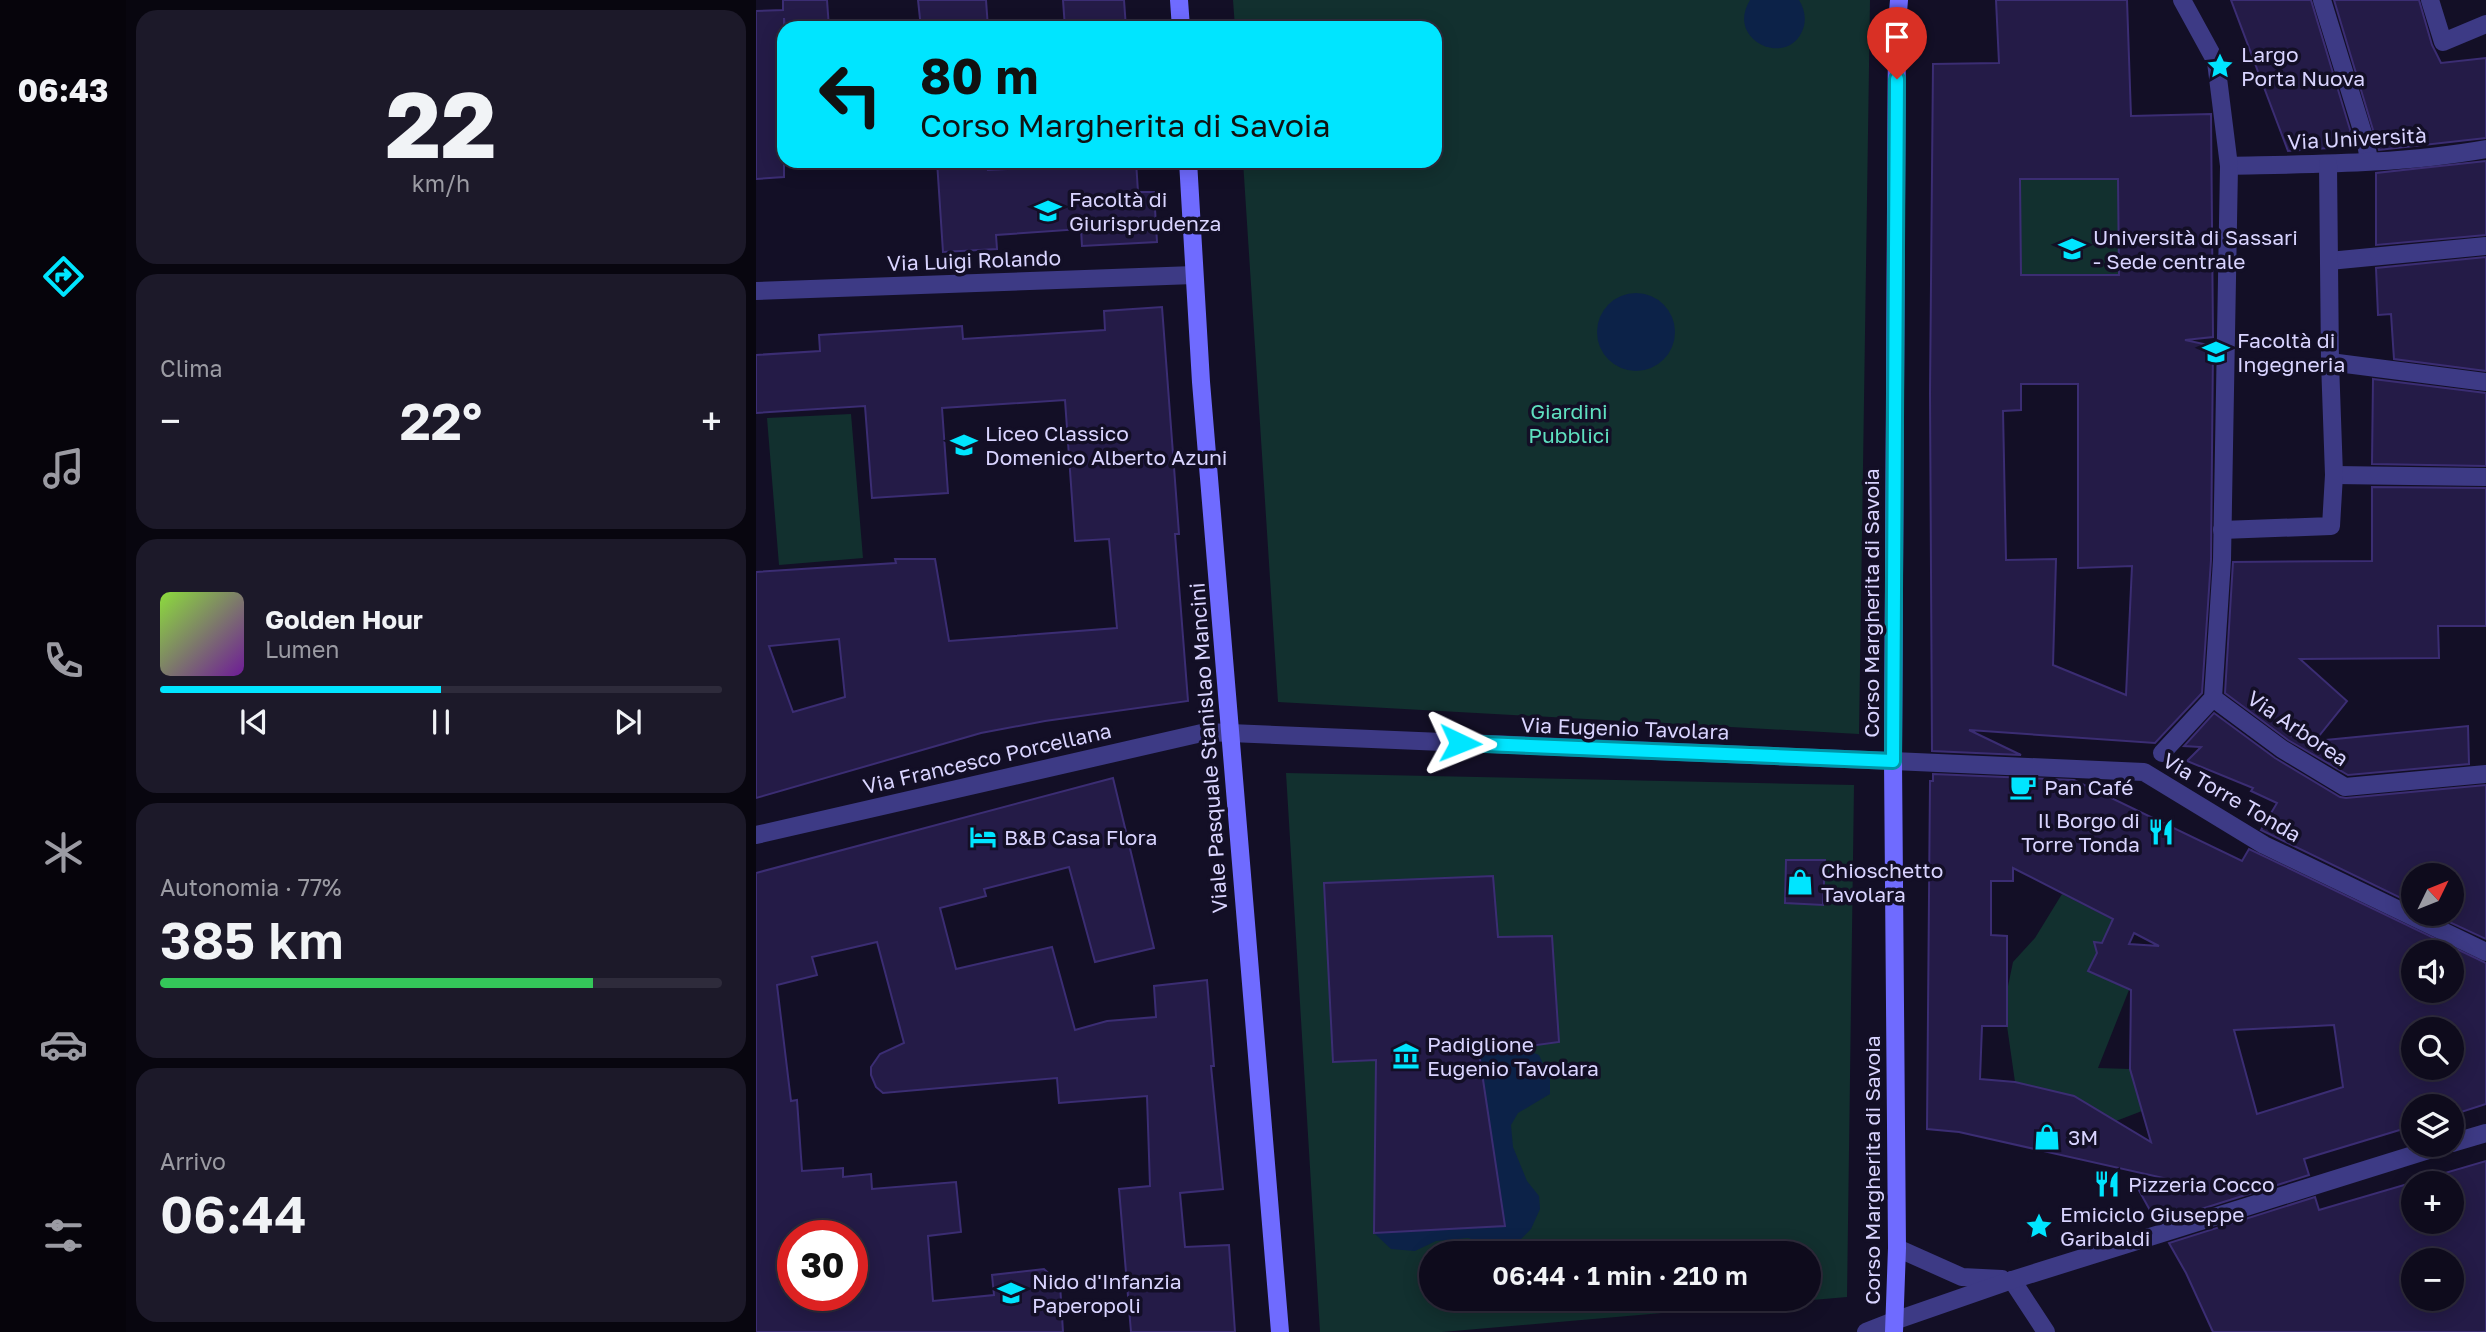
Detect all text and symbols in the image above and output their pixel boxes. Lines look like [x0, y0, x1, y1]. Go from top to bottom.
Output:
pin [1867, 7, 1927, 79]
icon: arrive [1878, 18, 1916, 56]
place label: Largo Porta Nuova [2241, 41, 2365, 91]
text: 80 m [920, 46, 1038, 105]
icon: left [805, 49, 896, 140]
place icon: Largo Porta Nuova [2205, 51, 2235, 81]
text: 22 [385, 69, 497, 178]
text: 06:43 [18, 71, 108, 109]
text: Corso Margherita di Savoia [920, 106, 1331, 144]
street label: Via Università [2287, 121, 2427, 155]
text: km/h [412, 169, 470, 197]
place label: Facoltà di Giurisprudenza [1069, 186, 1221, 236]
school or university icon: Facoltà di Giurisprudenza [1033, 196, 1063, 226]
place label: Università di Sassari - Sede centrale [2093, 224, 2298, 274]
school or university icon: Università di Sassari - Sede centrale [2057, 234, 2087, 264]
street label: Via Luigi Rolando [887, 244, 1061, 276]
icon: directions [39, 252, 88, 301]
place label: Facoltà di Ingegneria [2237, 327, 2345, 377]
school or university icon: Facoltà di Ingegneria [2201, 337, 2231, 367]
text: Clima [160, 354, 223, 382]
text: 22° [400, 389, 482, 451]
text: − [160, 398, 181, 443]
text: + [701, 398, 722, 443]
park label: Giardini Pubblici [1528, 398, 1610, 448]
place label: Liceo Classico Domenico Alberto Azuni [985, 420, 1227, 470]
school or university icon: Liceo Classico Domenico Alberto Azuni [949, 430, 979, 460]
icon: music [39, 444, 88, 493]
street label: Corso Margherita di Savoia [1858, 468, 1884, 738]
street label: Viale Pasquale Stanislao Mancini [1183, 582, 1233, 914]
text: Golden Hour [265, 604, 423, 635]
text: Lumen [265, 635, 339, 663]
icon: phone [39, 636, 88, 685]
street label: Via Arborea [2242, 685, 2354, 771]
icon: previous [235, 703, 273, 741]
icon: pause [422, 703, 460, 741]
icon: next [609, 703, 647, 741]
position arrow [1423, 706, 1497, 780]
street label: Via Eugenio Tavolara [1520, 711, 1730, 745]
street label: Via Francesco Porcellana [860, 717, 1114, 799]
street label: Via Torre Tonda [2158, 747, 2306, 847]
cafe icon: Pan Café [2008, 772, 2038, 802]
place label: Pan Café [2044, 774, 2133, 800]
place label: Il Borgo di Torre Tonda [2021, 807, 2140, 857]
restaurant icon: Il Borgo di Torre Tonda [2146, 817, 2176, 847]
hotel icon: B&B Casa Flora [968, 822, 998, 852]
place label: B&B Casa Flora [1004, 824, 1157, 850]
icon: climate [39, 828, 88, 877]
place label: Chioschetto Tavolara [1821, 857, 1943, 907]
north arrow [2401, 863, 2464, 926]
map controls [2401, 863, 2464, 1311]
shop icon: Chioschetto Tavolara [1785, 867, 1815, 897]
text: Autonomia · 77% [160, 873, 341, 901]
text: 385 km [160, 908, 344, 970]
button: sound [2401, 940, 2464, 1003]
button: search [2401, 1017, 2464, 1080]
icon: car [39, 1020, 88, 1069]
place label: Padiglione Eugenio Tavolara [1427, 1031, 1599, 1081]
street label: Corso Margherita di Savoia [1859, 1035, 1885, 1305]
museum icon: Padiglione Eugenio Tavolara [1391, 1041, 1421, 1071]
button: layers [2401, 1094, 2464, 1157]
shop icon: 3M [2032, 1122, 2062, 1152]
place label: 3M [2068, 1124, 2098, 1150]
text: Arrivo [160, 1147, 226, 1175]
restaurant icon: Pizzeria Cocco [2092, 1169, 2122, 1199]
place label: Pizzeria Cocco [2128, 1171, 2275, 1197]
button: + [2401, 1171, 2464, 1234]
text: 06:44 [160, 1182, 307, 1244]
place label: Emiciclo Giuseppe Garibaldi [2060, 1201, 2244, 1251]
icon: filters [39, 1211, 88, 1260]
place icon: Emiciclo Giuseppe Garibaldi [2024, 1211, 2054, 1241]
speed limit sign: 30 [777, 1220, 868, 1311]
button: − [2401, 1248, 2464, 1311]
text: 06:44 · 1 min · 210 m [1492, 1260, 1748, 1291]
place label: Nido d'Infanzia Paperopoli [1032, 1268, 1182, 1318]
school or university icon: Nido d'Infanzia Paperopoli [996, 1278, 1026, 1308]

